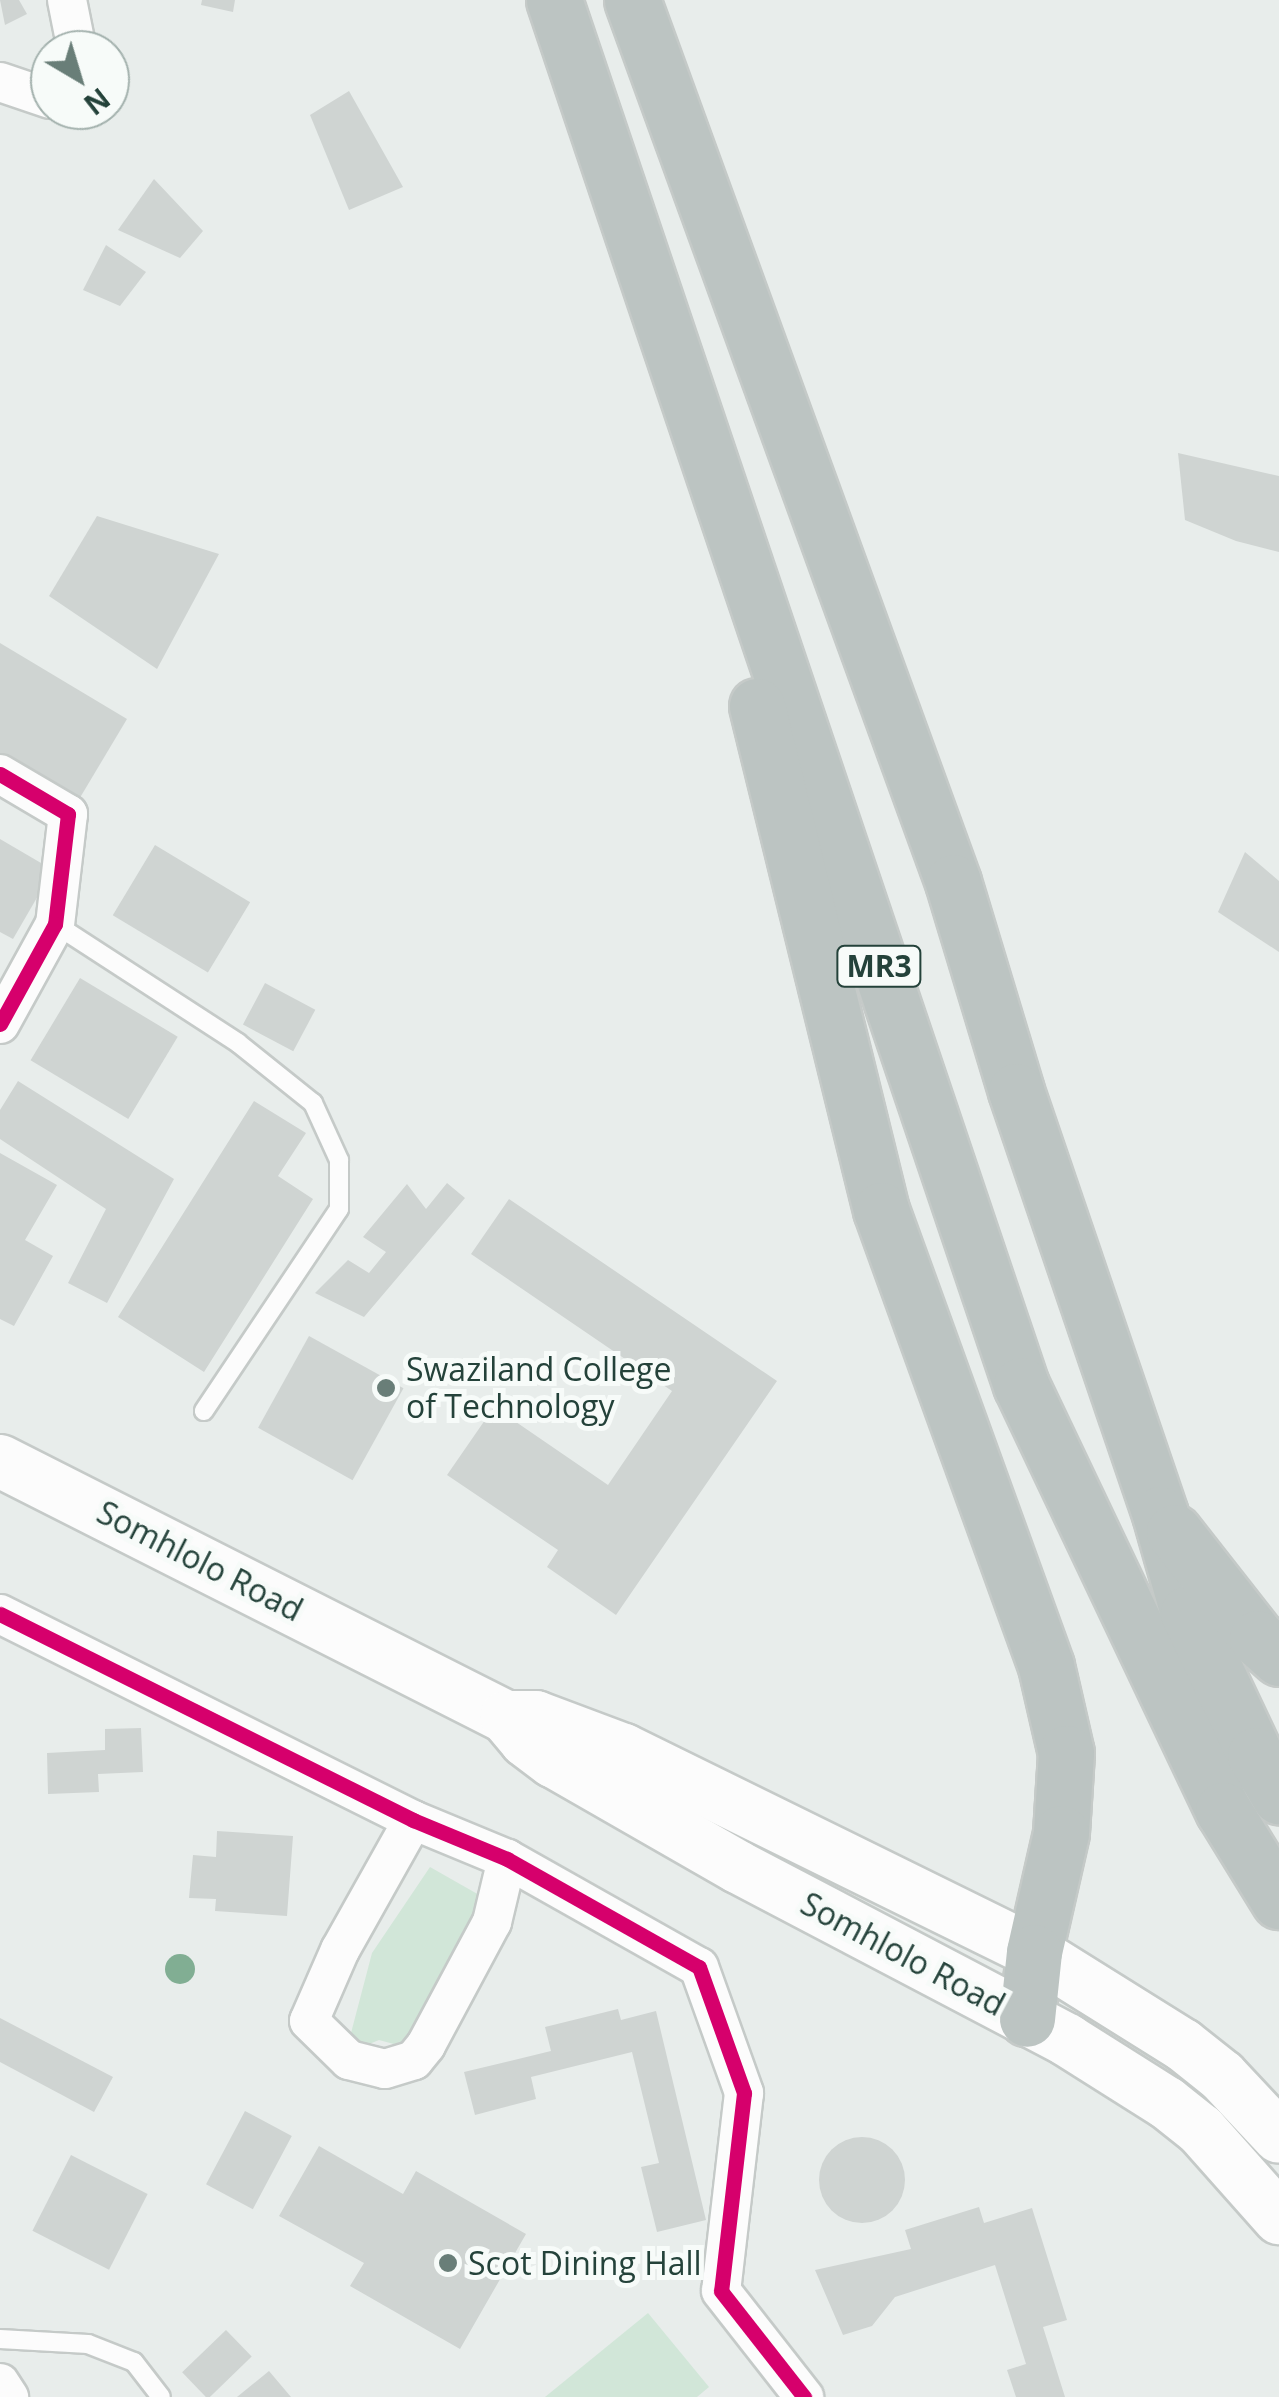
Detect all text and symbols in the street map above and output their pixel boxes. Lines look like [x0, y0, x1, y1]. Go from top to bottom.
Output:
north arrow [30, 30, 130, 130]
text: N [77, 80, 118, 124]
road number: MR3 [834, 941, 924, 991]
place label: Swaziland College of Technology [406, 1351, 671, 1426]
marker: Swaziland College of Technology [375, 1377, 397, 1399]
street label: Somhlolo Road [91, 1493, 309, 1629]
street label: Somhlolo Road [794, 1884, 1012, 2024]
place label: Scot Dining Hall [468, 2244, 702, 2282]
marker: Scot Dining Hall [437, 2252, 459, 2274]

